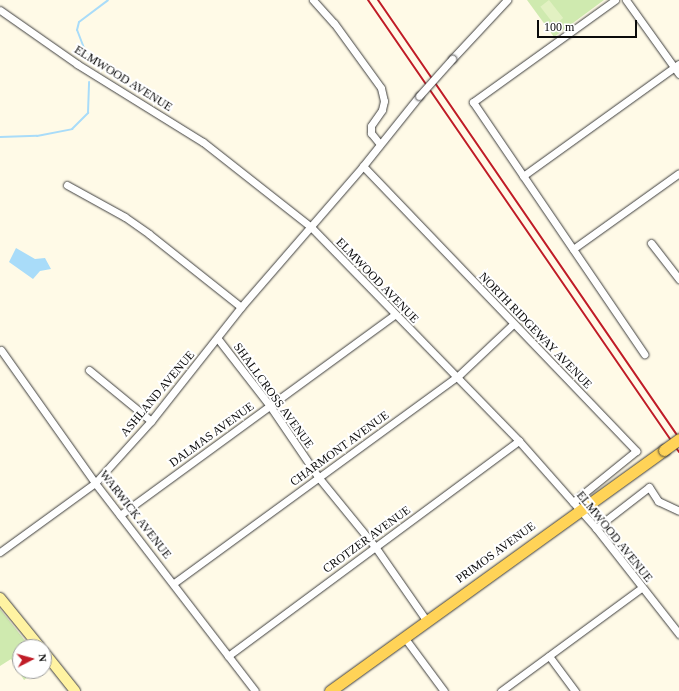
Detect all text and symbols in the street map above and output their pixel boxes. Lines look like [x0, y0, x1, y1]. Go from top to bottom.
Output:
scale bar [539, 12, 639, 38]
text: 100 m [544, 20, 574, 34]
street label: ELMWOOD AVENUE [71, 43, 175, 115]
street label: ELMWOOD AVENUE [332, 235, 422, 327]
street label: NORTH RIDGEWAY AVENUE [475, 269, 595, 393]
street label: SHALLCROSS AVENUE [230, 340, 316, 452]
street label: ASHLAND AVENUE [118, 348, 198, 440]
street label: DALMAS AVENUE [167, 399, 257, 471]
street label: CHARMONT AVENUE [287, 408, 393, 490]
street label: WARWICK AVENUE [96, 468, 174, 562]
street label: ELMWOOD AVENUE [573, 488, 655, 586]
street label: CROTZER AVENUE [320, 503, 414, 577]
street label: PRIMOS AVENUE [453, 519, 539, 587]
north arrow [12, 639, 52, 679]
text: N [37, 653, 49, 662]

